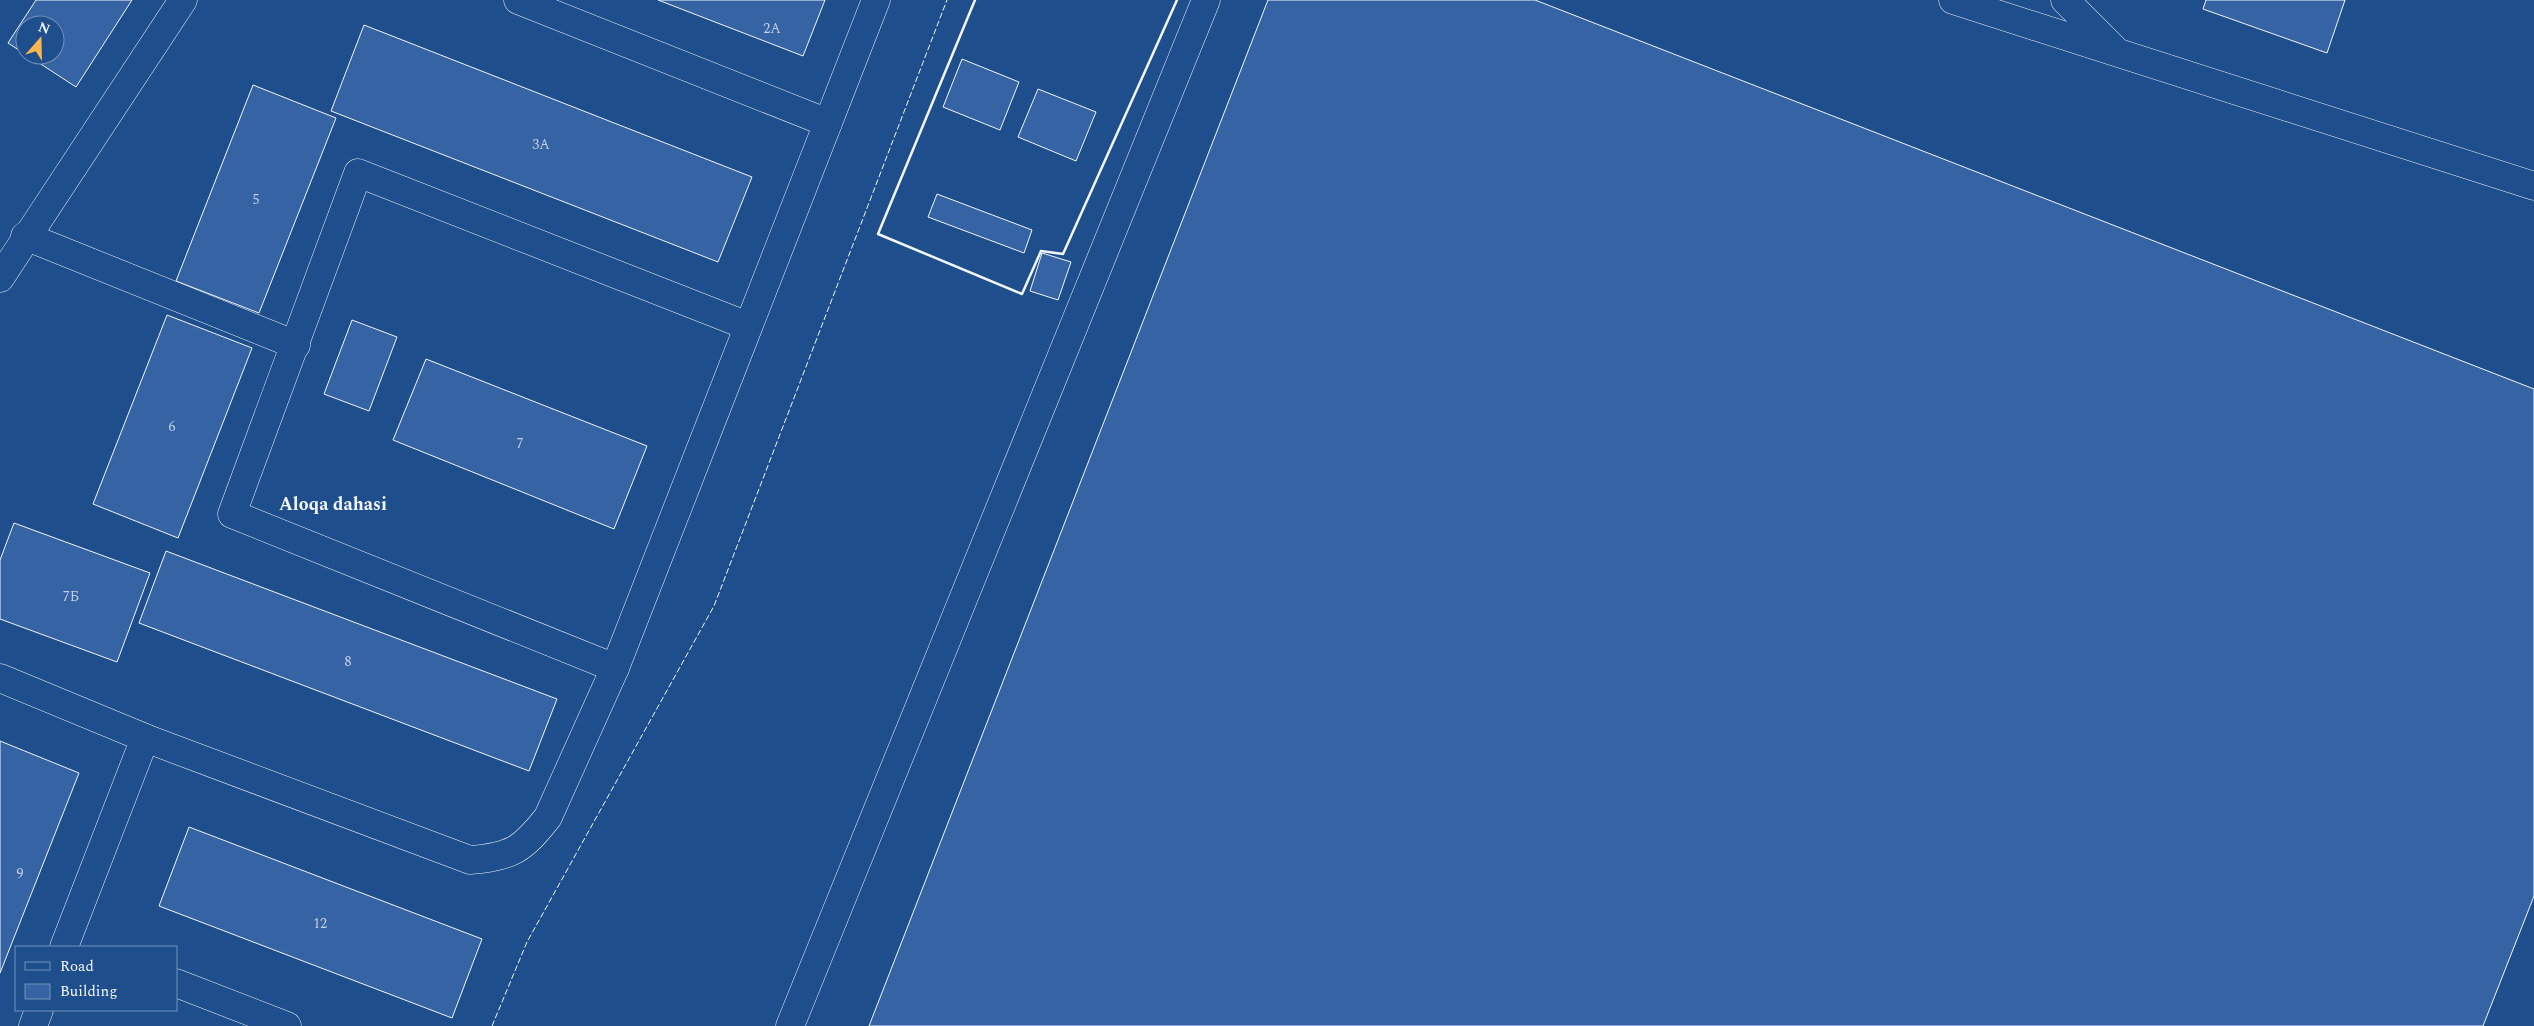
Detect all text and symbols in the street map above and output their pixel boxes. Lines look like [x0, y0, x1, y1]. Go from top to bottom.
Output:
north arrow [15, 15, 65, 65]
text: N [35, 16, 53, 40]
house number: 2А [763, 18, 781, 39]
house number: 3А [532, 134, 550, 155]
house number: 5 [253, 189, 260, 210]
house number: 6 [169, 416, 176, 437]
house number: 7 [517, 433, 524, 454]
district label: Aloqa dahasi [279, 491, 387, 518]
house number: 7Б [63, 586, 79, 607]
house number: 8 [345, 651, 352, 672]
house number: 9 [17, 863, 24, 884]
house number: 12 [313, 913, 327, 934]
legend [15, 946, 178, 1011]
text: Road [60, 955, 94, 978]
text: Building [60, 980, 117, 1003]

